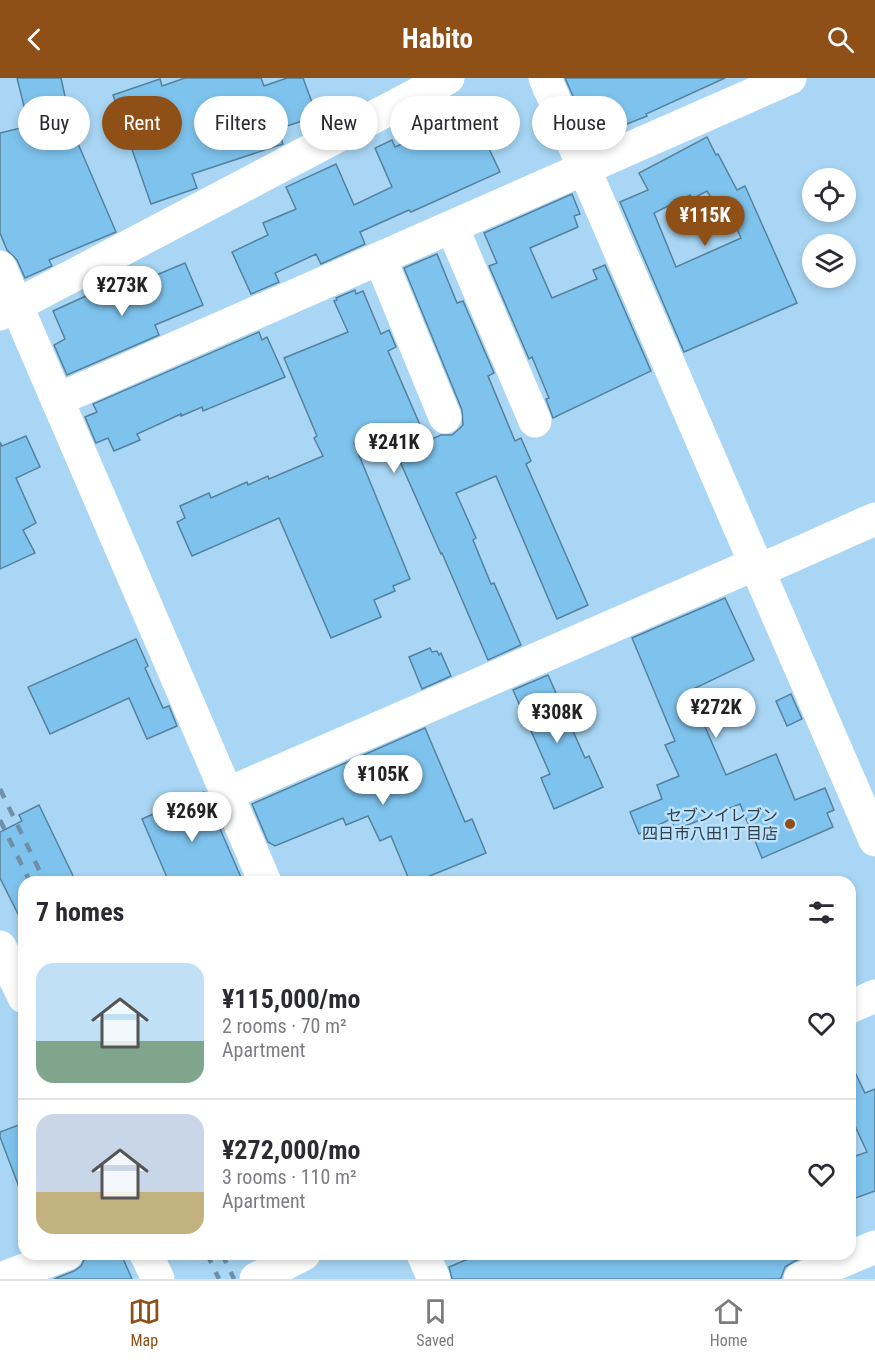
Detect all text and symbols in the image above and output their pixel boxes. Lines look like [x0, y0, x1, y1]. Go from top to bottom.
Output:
icon: back [18, 23, 51, 56]
text: Habito [402, 23, 473, 55]
icon: search [824, 23, 857, 56]
chip: Buy [18, 96, 90, 150]
chip: Rent [102, 96, 182, 150]
chip: Filters [194, 96, 288, 150]
chip: New [300, 96, 378, 150]
chip: Apartment [390, 96, 520, 150]
chip: House [532, 96, 627, 150]
map controls [802, 168, 856, 288]
button: locate [802, 168, 856, 222]
pin: ¥115K [663, 196, 747, 247]
text: ¥115K [680, 203, 730, 227]
button: layers [802, 234, 856, 288]
pin: ¥273K [80, 266, 164, 317]
text: ¥273K [97, 273, 147, 297]
pin: ¥241K [352, 423, 436, 474]
text: ¥241K [369, 430, 419, 454]
pin: ¥272K [674, 688, 758, 739]
pin: ¥308K [515, 693, 599, 744]
text: ¥272K [691, 695, 741, 719]
text: ¥308K [532, 700, 582, 724]
pin: ¥105K [341, 755, 425, 806]
text: ¥105K [358, 762, 408, 786]
pin: ¥269K [150, 792, 234, 843]
text: ¥269K [167, 799, 217, 823]
place label: セブンイレブン 四日市八田1丁目店 [642, 806, 778, 843]
marker: セブンイレブン 四日市八田1丁目店 [783, 817, 797, 831]
icon: filters [805, 896, 838, 929]
text: 7 homes [36, 897, 124, 927]
text: ¥115,000/mo [222, 984, 360, 1014]
icon: home [84, 987, 156, 1059]
icon: heart [805, 1007, 838, 1040]
text: 2 rooms · 70 m² [222, 1014, 347, 1038]
text: Apartment [222, 1038, 306, 1062]
text: ¥272,000/mo [222, 1135, 360, 1165]
icon: home [84, 1138, 156, 1210]
icon: heart [805, 1158, 838, 1191]
text: 3 rooms · 110 m² [222, 1165, 357, 1189]
text: Apartment [222, 1189, 306, 1213]
tab: Map [128, 1295, 161, 1350]
tab: Saved [416, 1295, 454, 1350]
tab: Home [710, 1295, 747, 1350]

